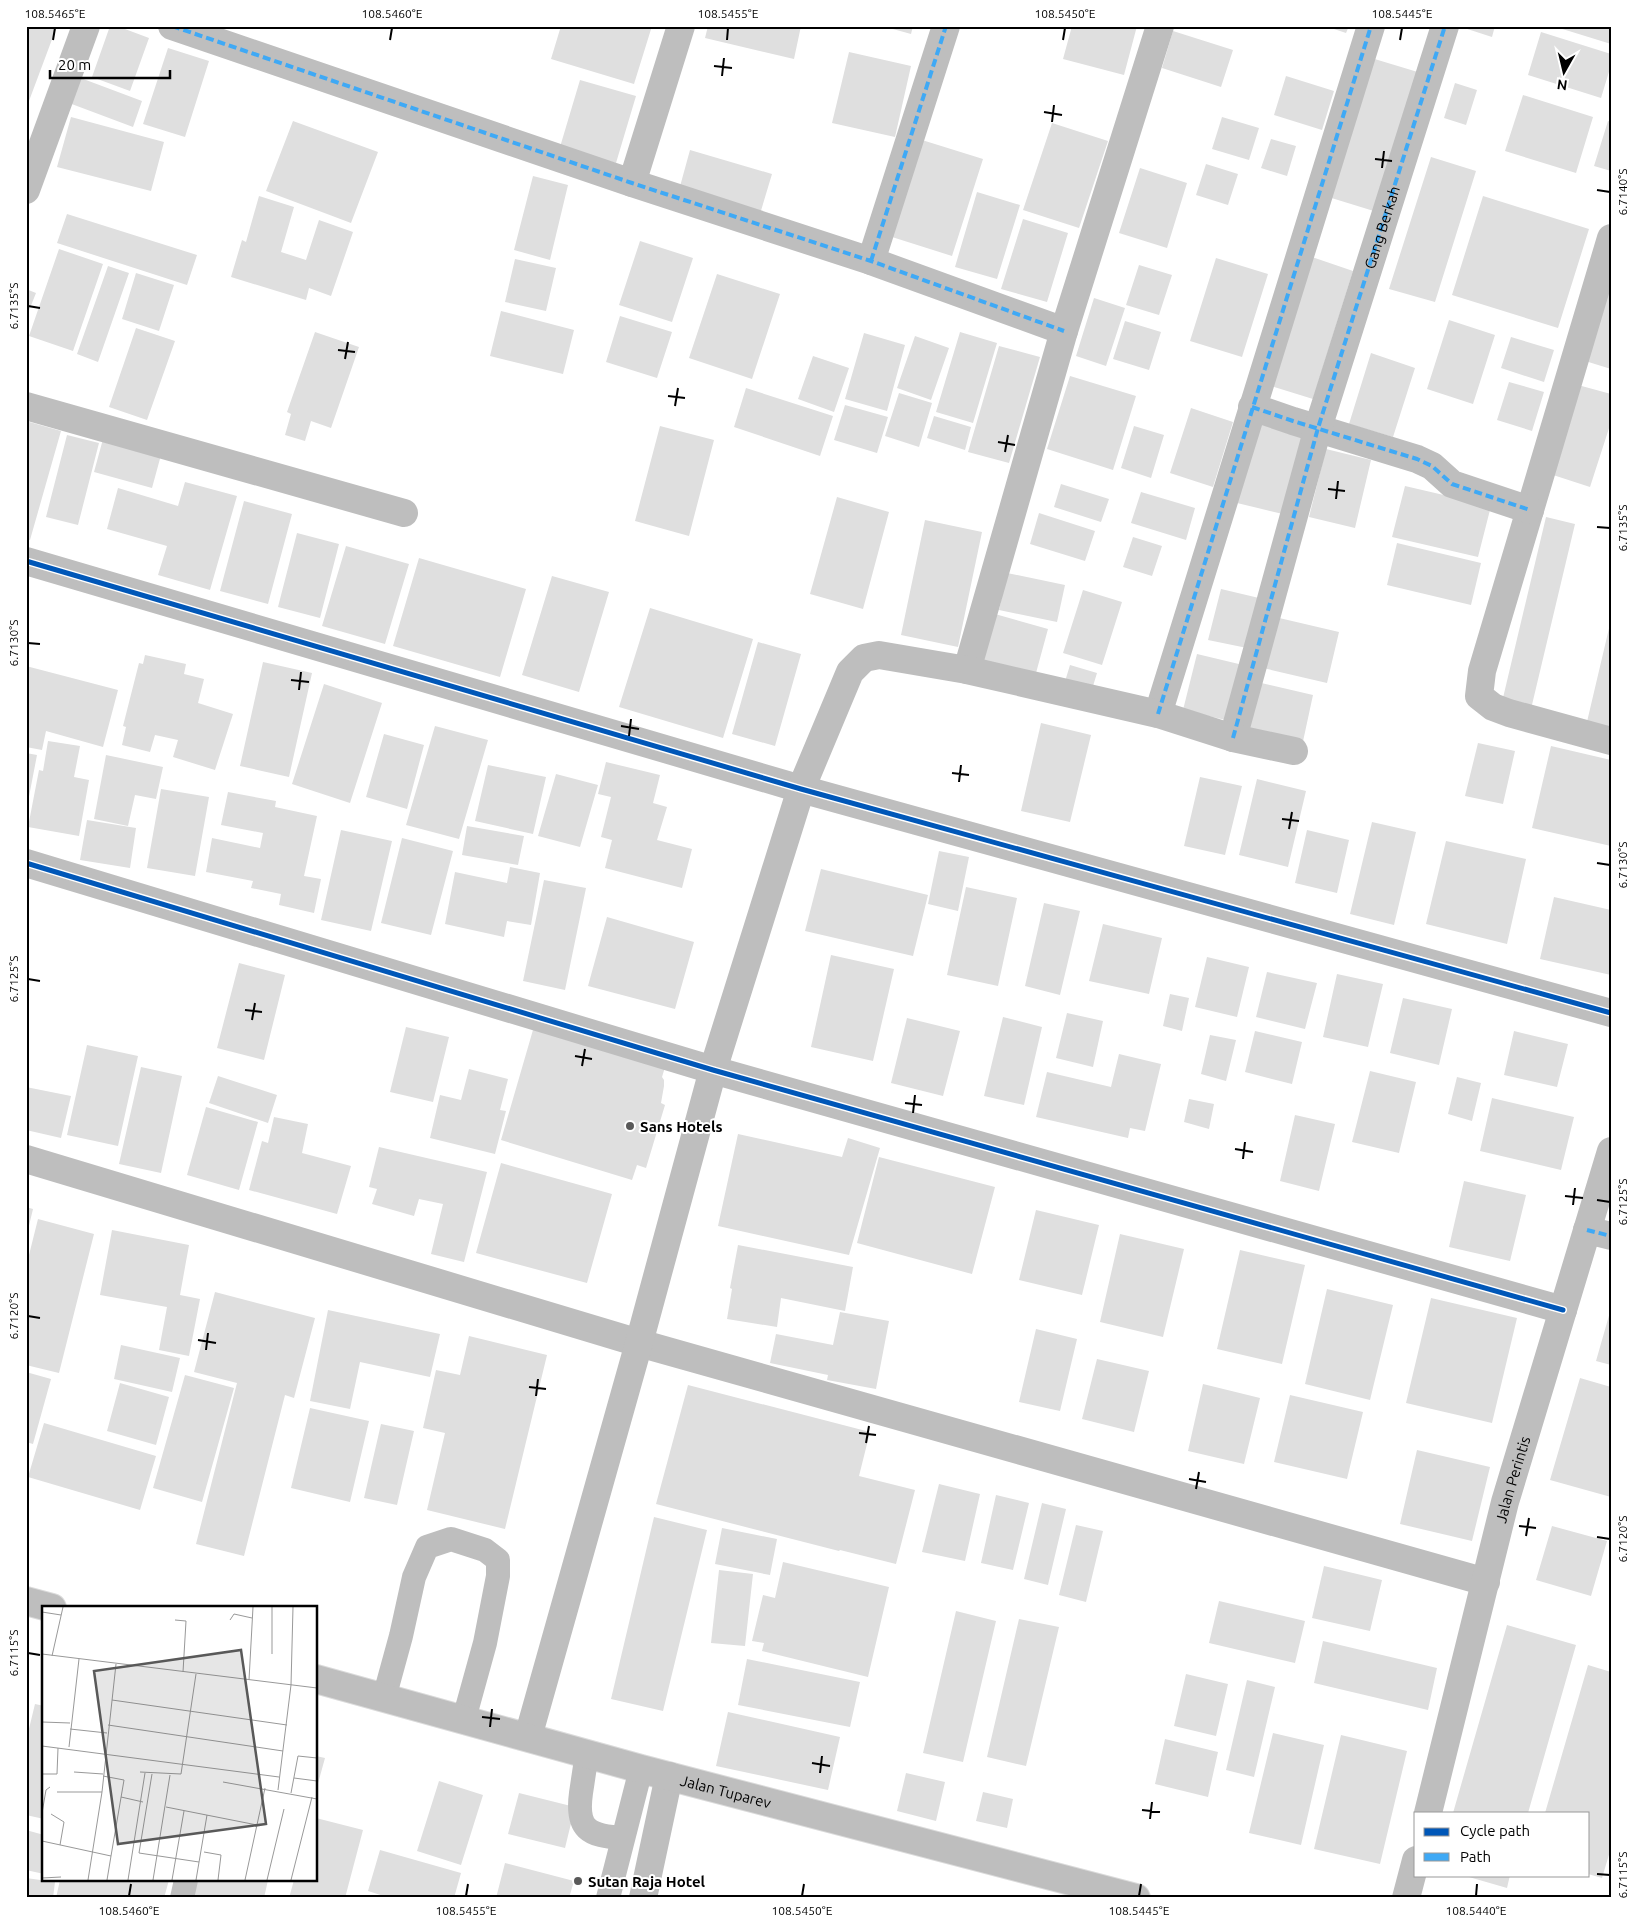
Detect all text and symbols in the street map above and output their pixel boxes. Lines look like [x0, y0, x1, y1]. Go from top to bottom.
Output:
text: 108.5465°E [25, 7, 86, 20]
text: 108.5460°E [362, 7, 423, 20]
text: 108.5455°E [698, 7, 759, 20]
text: 108.5450°E [1035, 7, 1096, 20]
text: 108.5445°E [1372, 7, 1433, 20]
scale bar [50, 48, 170, 80]
north arrow [1540, 48, 1590, 98]
text: 20 m [58, 56, 91, 73]
text: N [1556, 76, 1568, 94]
text: 6.7140°S [1616, 169, 1629, 215]
street label: Gang Berkah [1360, 184, 1402, 271]
text: 6.7135°S [7, 283, 20, 329]
text: 6.7135°S [1616, 505, 1629, 551]
text: 6.7130°S [7, 620, 20, 666]
text: 6.7130°S [1616, 842, 1629, 888]
text: 6.7125°S [7, 956, 20, 1002]
place label: Sans Hotels [640, 1118, 723, 1135]
marker: Sans Hotels [624, 1120, 636, 1132]
text: 6.7125°S [1616, 1179, 1629, 1225]
text: 6.7120°S [7, 1293, 20, 1339]
street label: Jalan Perintis [1492, 1434, 1533, 1525]
text: 6.7120°S [1616, 1516, 1629, 1562]
inset map [42, 1606, 318, 1882]
text: 6.7115°S [7, 1630, 20, 1676]
street label: Jalan Tuparev [679, 1771, 774, 1811]
legend [1414, 1812, 1590, 1876]
text: Cycle path [1460, 1822, 1530, 1839]
text: Path [1460, 1848, 1491, 1865]
text: 6.7115°S [1616, 1852, 1629, 1898]
place label: Sutan Raja Hotel [588, 1873, 706, 1890]
marker: Sutan Raja Hotel [572, 1875, 584, 1887]
text: 108.5460°E [99, 1904, 160, 1917]
text: 108.5455°E [436, 1904, 497, 1917]
text: 108.5450°E [772, 1904, 833, 1917]
text: 108.5445°E [1109, 1904, 1170, 1917]
text: 108.5440°E [1446, 1904, 1507, 1917]

